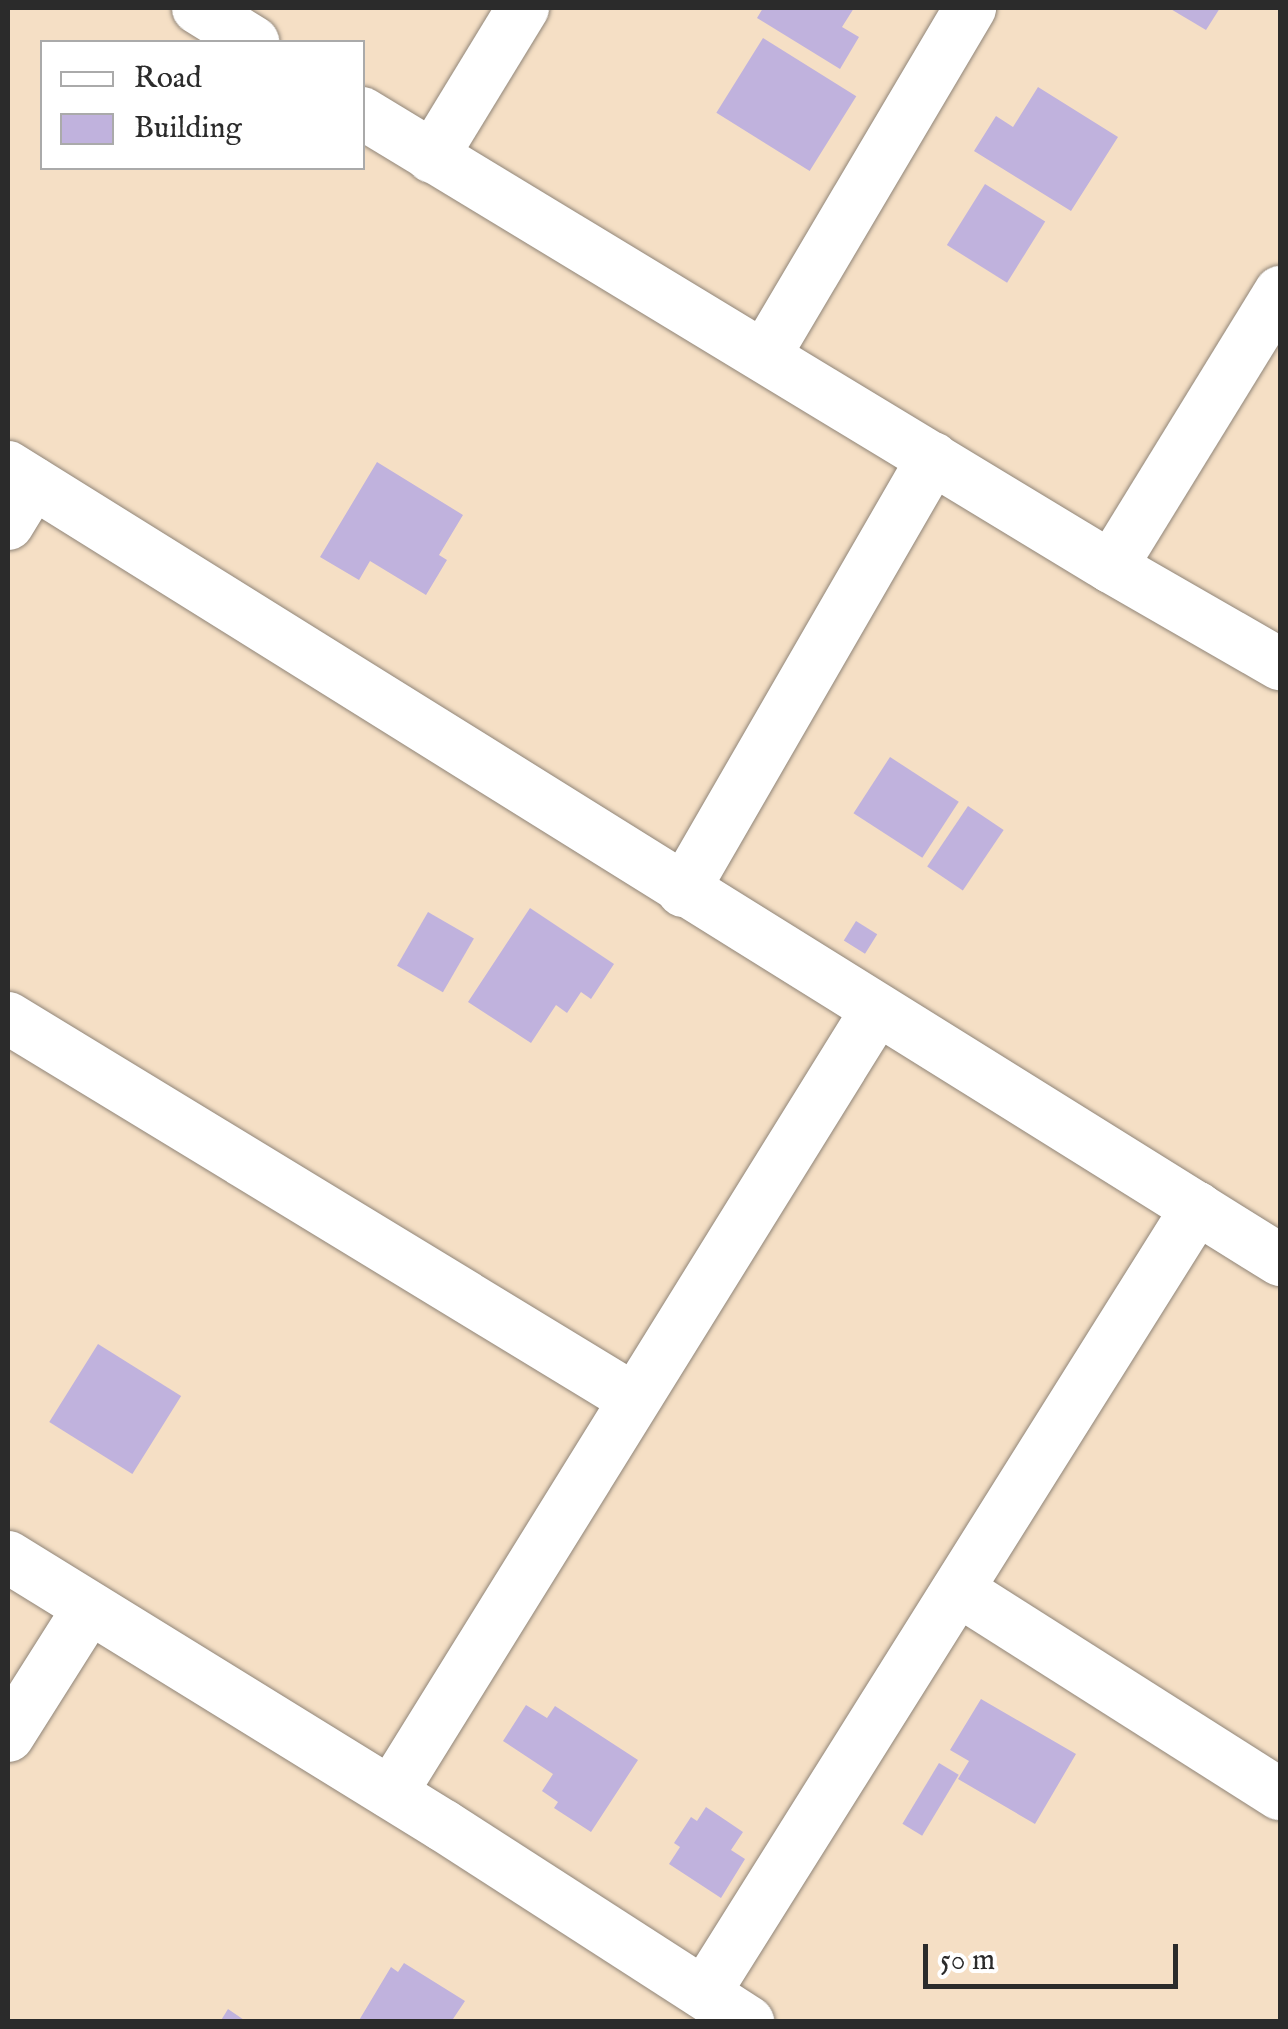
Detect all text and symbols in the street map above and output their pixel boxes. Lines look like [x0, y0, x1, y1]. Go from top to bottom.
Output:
legend [40, 40, 365, 170]
text: Road [134, 60, 202, 98]
text: Building [134, 110, 242, 148]
scale bar [928, 1924, 1183, 1986]
text: 50 m [940, 1942, 995, 1980]

